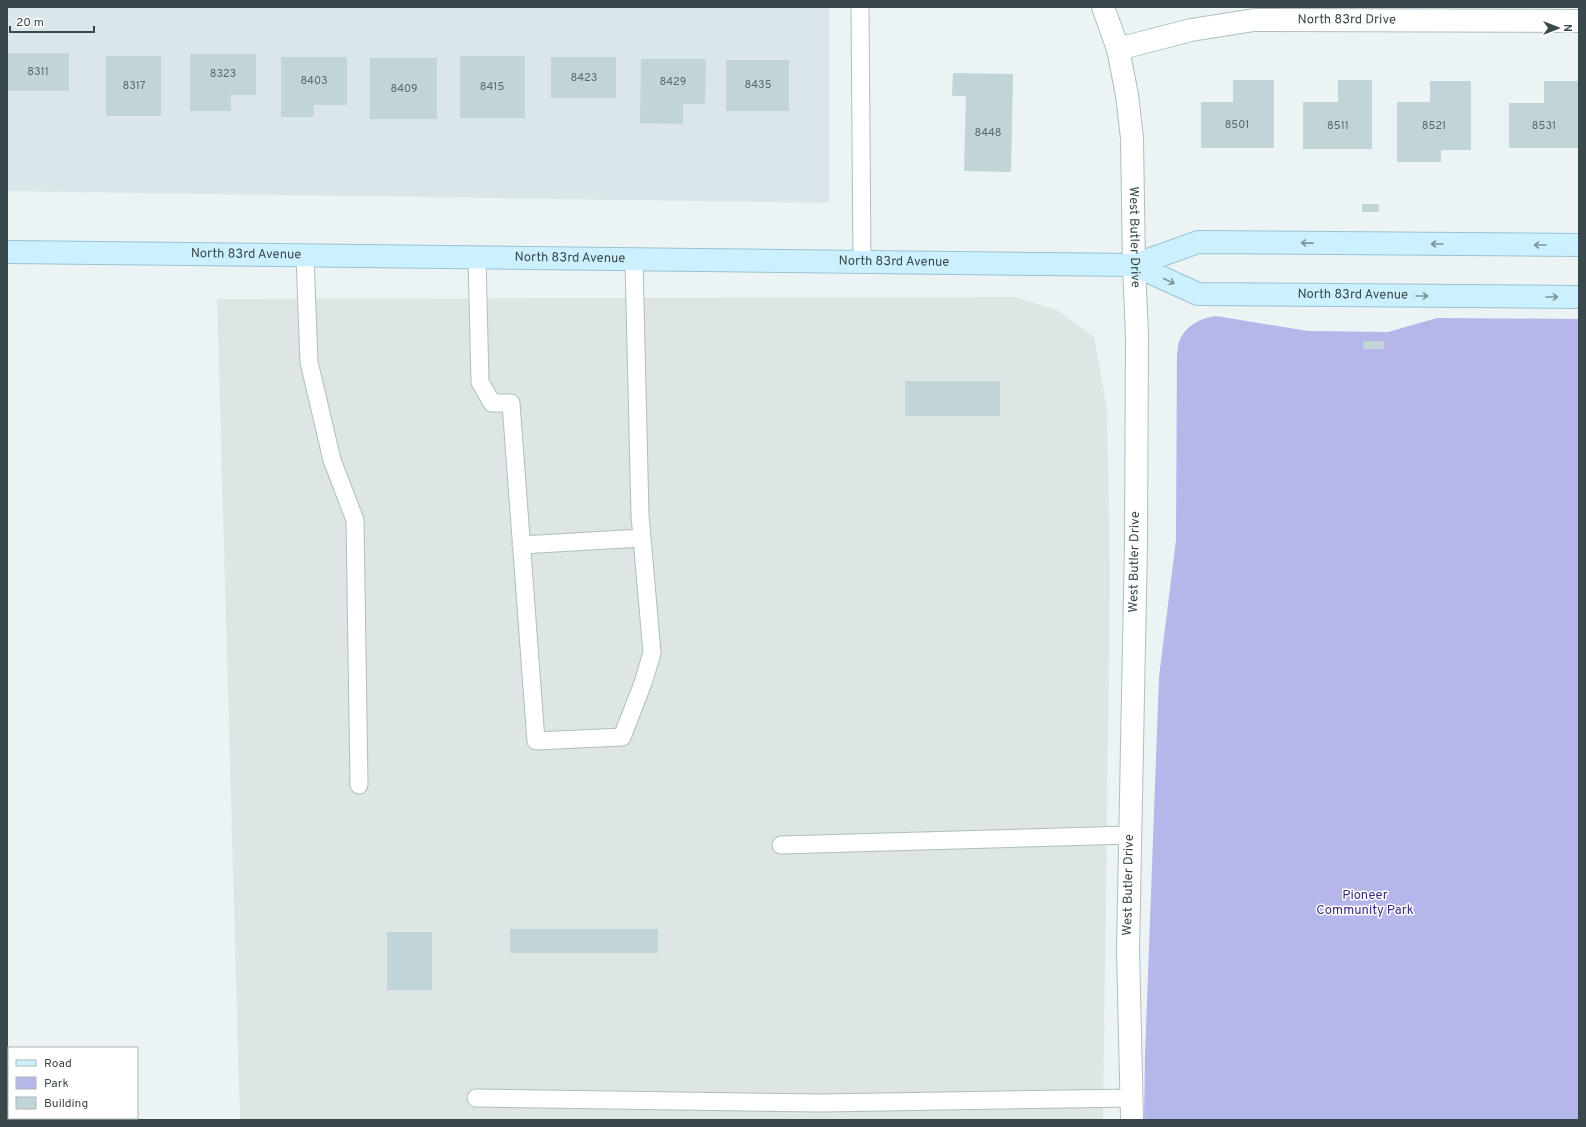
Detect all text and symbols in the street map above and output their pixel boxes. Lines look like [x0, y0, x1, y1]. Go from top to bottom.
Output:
scale bar [10, 8, 94, 34]
north arrow [1538, 8, 1578, 48]
street label: North 83rd Drive [1298, 12, 1396, 28]
text: 20 m [16, 15, 44, 31]
text: N [1560, 24, 1574, 32]
house number: 8311 [27, 65, 49, 79]
house number: 8323 [210, 67, 236, 81]
house number: 8423 [571, 71, 597, 85]
house number: 8403 [300, 74, 328, 88]
house number: 8429 [660, 75, 686, 89]
house number: 8435 [744, 78, 772, 92]
house number: 8317 [122, 79, 146, 93]
house number: 8415 [480, 80, 504, 94]
house number: 8409 [390, 82, 418, 96]
house number: 8501 [1225, 118, 1249, 132]
house number: 8511 [1327, 119, 1349, 133]
house number: 8521 [1422, 119, 1446, 133]
house number: 8531 [1532, 119, 1556, 133]
house number: 8448 [974, 126, 1002, 140]
street label: West Butler Drive [1125, 186, 1143, 288]
one-way arrow [1301, 239, 1314, 247]
one-way arrow [1431, 240, 1444, 248]
one-way arrow [1534, 241, 1547, 249]
street label: North 83rd Avenue [191, 246, 301, 263]
street label: North 83rd Avenue [515, 250, 625, 267]
street label: North 83rd Avenue [839, 254, 949, 271]
one-way arrow [1163, 278, 1175, 285]
street label: North 83rd Avenue [1297, 287, 1408, 304]
one-way arrow [1415, 292, 1428, 300]
one-way arrow [1545, 293, 1558, 301]
street label: West Butler Drive [1126, 511, 1144, 613]
street label: West Butler Drive [1120, 834, 1138, 936]
park label: Pioneer Community Park [1316, 888, 1414, 919]
legend [8, 1047, 138, 1119]
text: Road [44, 1056, 72, 1072]
text: Park [44, 1076, 69, 1092]
text: Building [44, 1096, 88, 1112]

